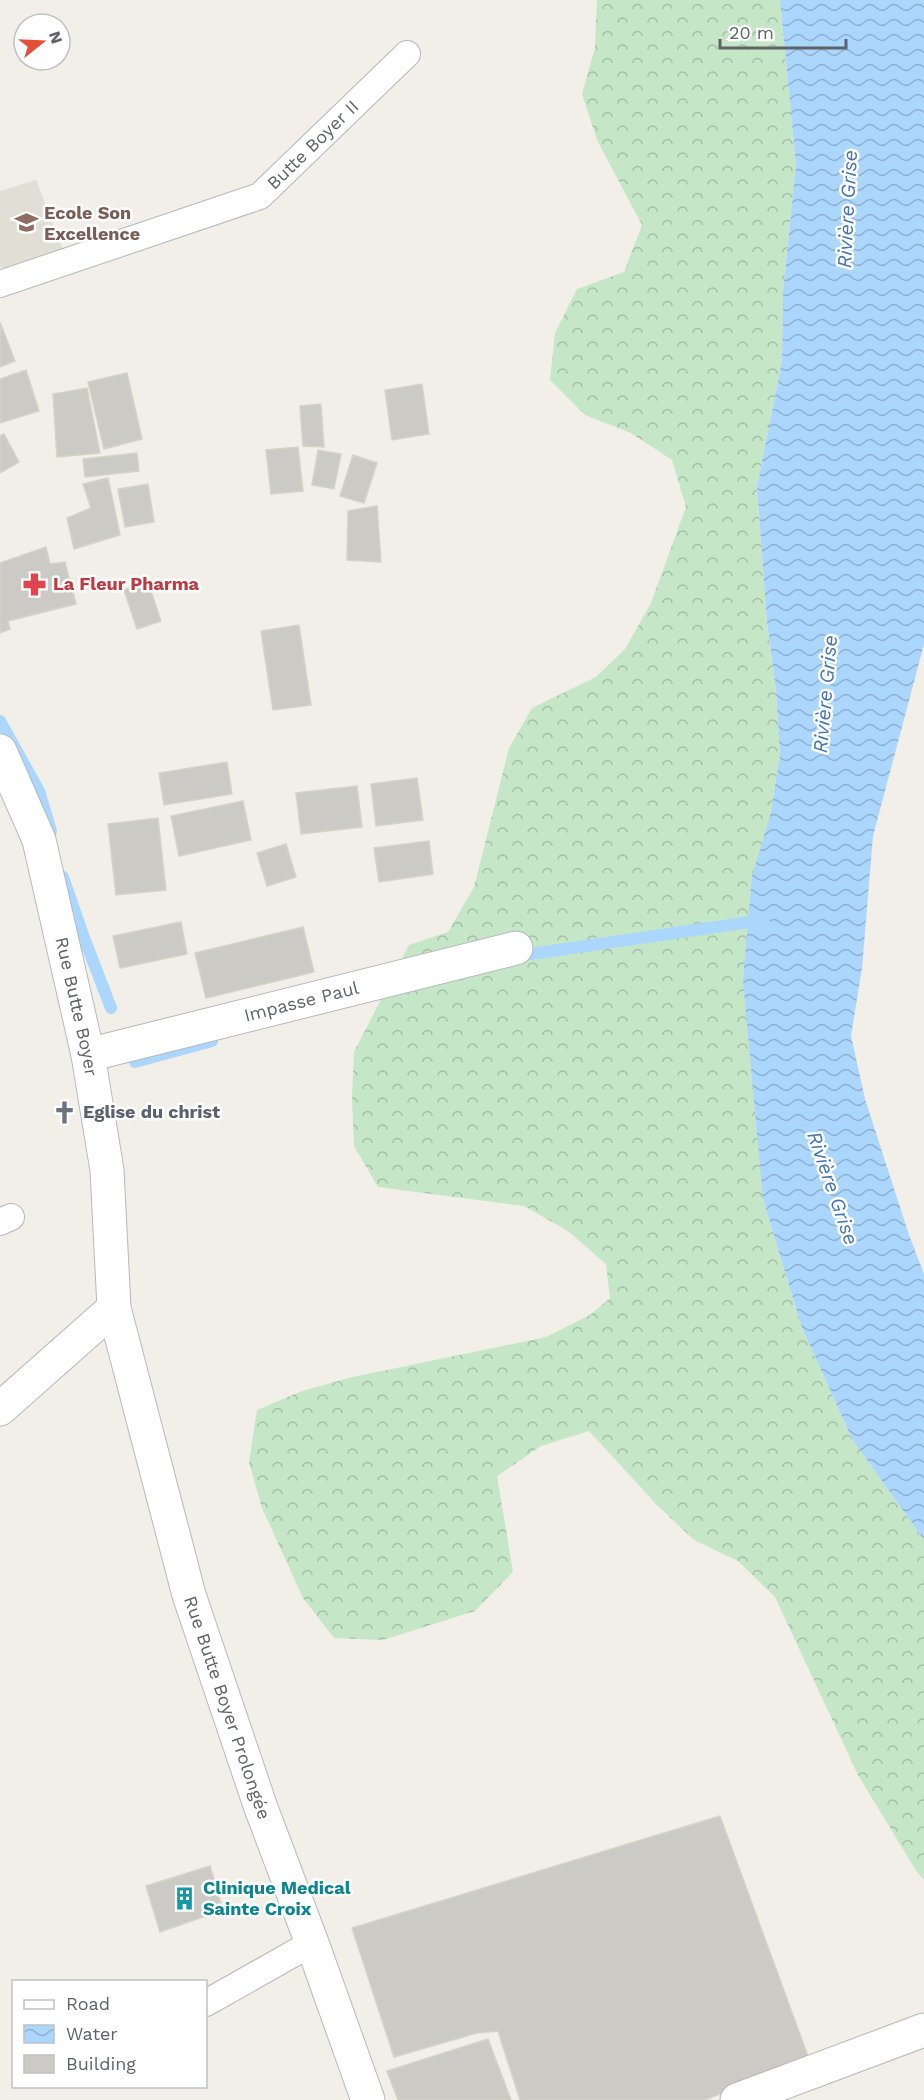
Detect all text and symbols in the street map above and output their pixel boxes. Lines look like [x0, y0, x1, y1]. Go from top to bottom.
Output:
north arrow [12, 12, 72, 72]
scale bar [720, 12, 846, 50]
text: 20 m [729, 22, 774, 43]
text: N [45, 29, 67, 46]
street label: Butte Boyer II [262, 96, 363, 193]
water label: Rivière Grise [832, 149, 862, 269]
place label: Ecole Son Excellence [44, 202, 140, 244]
school or university icon: Ecole Son Excellence [13, 210, 39, 236]
pharmacy icon: La Fleur Pharma [22, 571, 48, 597]
place label: La Fleur Pharma [53, 573, 200, 594]
water label: Rivière Grise [808, 634, 842, 754]
street label: Rue Butte Boyer [51, 935, 102, 1078]
street label: Impasse Paul [242, 977, 361, 1026]
church icon: Eglise du christ [52, 1099, 78, 1125]
place label: Eglise du christ [83, 1101, 220, 1122]
water label: Rivière Grise [802, 1128, 864, 1248]
street label: Rue Butte Boyer Prolongée [180, 1593, 275, 1822]
place label: Clinique Medical Sainte Croix [203, 1877, 351, 1919]
building icon: Clinique Medical Sainte Croix [172, 1885, 198, 1911]
legend [12, 1980, 207, 2088]
text: Road [66, 1993, 110, 2014]
text: Water [66, 2023, 118, 2044]
text: Building [66, 2053, 136, 2074]

